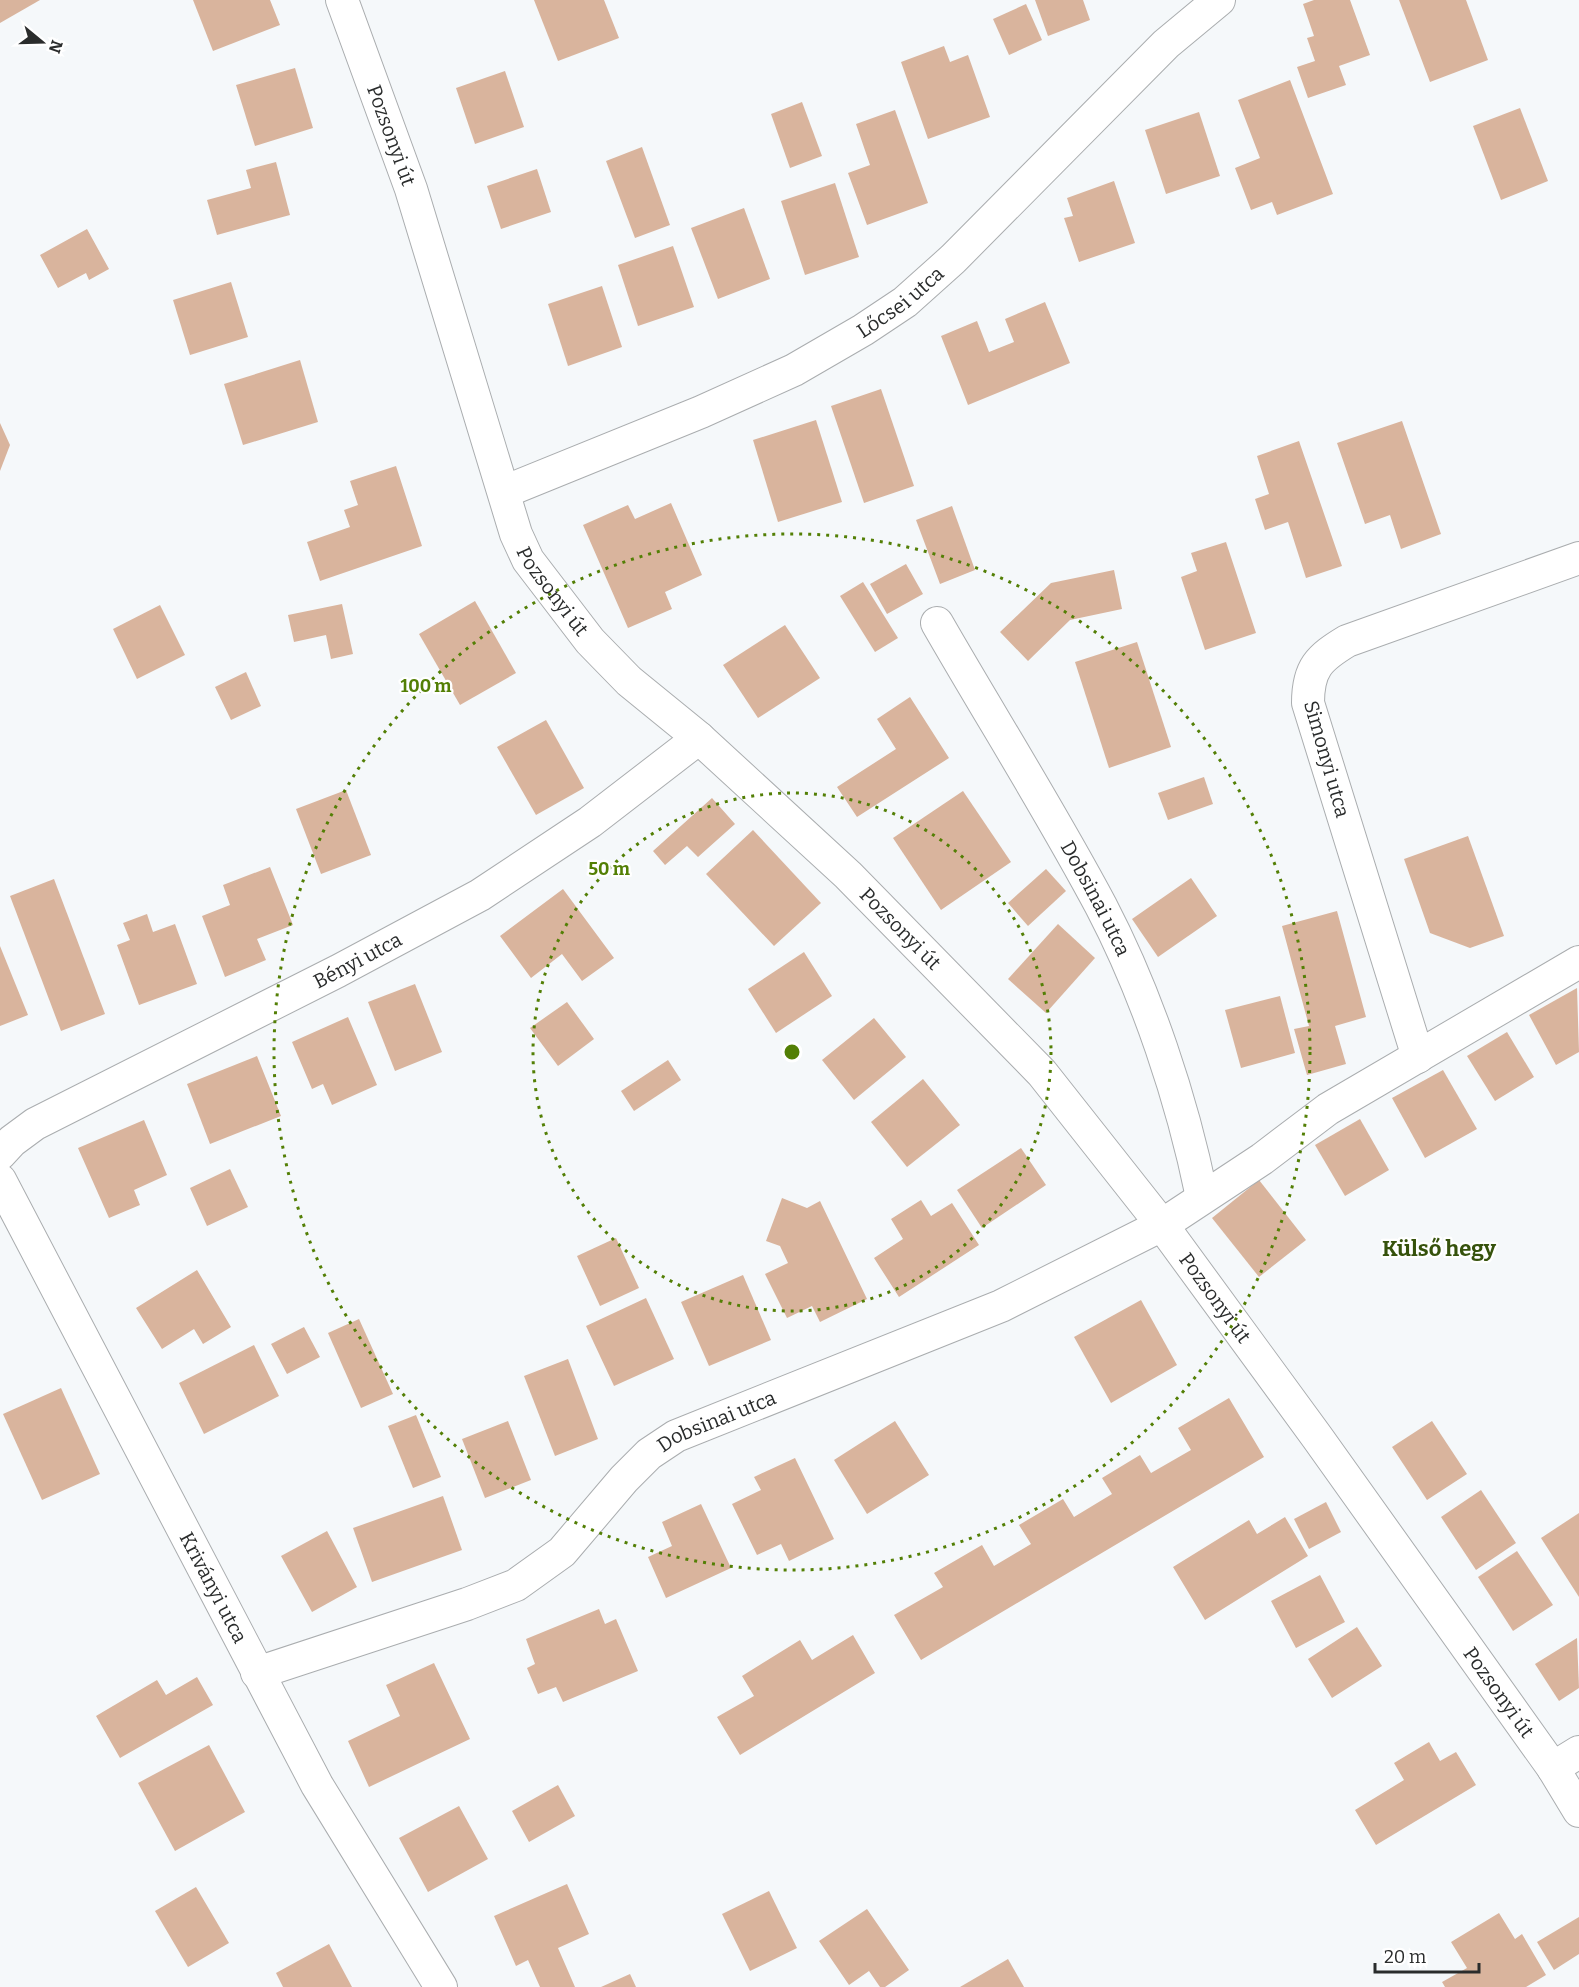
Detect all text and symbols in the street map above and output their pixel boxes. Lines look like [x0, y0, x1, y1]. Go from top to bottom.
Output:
north arrow [12, 12, 72, 72]
text: N [45, 38, 67, 56]
street label: Pozsonyi út [362, 81, 421, 189]
street label: Lőcsei utca [852, 261, 949, 343]
street label: Pozsonyi út [512, 543, 594, 641]
text: 100 m [400, 675, 452, 697]
street label: Simonyi utca [1299, 698, 1355, 820]
street label: Dobsinai utca [1056, 837, 1136, 960]
text: 50 m [588, 858, 630, 880]
street label: Pozsonyi út [855, 882, 946, 975]
street label: Bényi utca [309, 927, 406, 993]
centre of rings [782, 1042, 802, 1062]
district label: Külső hegy [1382, 1235, 1497, 1262]
street label: Pozsonyi út [1174, 1248, 1256, 1348]
street label: Dobsinai utca [653, 1385, 779, 1457]
street label: Kriványi utca [175, 1528, 252, 1647]
street label: Pozsonyi út [1459, 1642, 1539, 1742]
scale bar [1375, 1936, 1478, 1974]
text: 20 m [1384, 1946, 1426, 1968]

